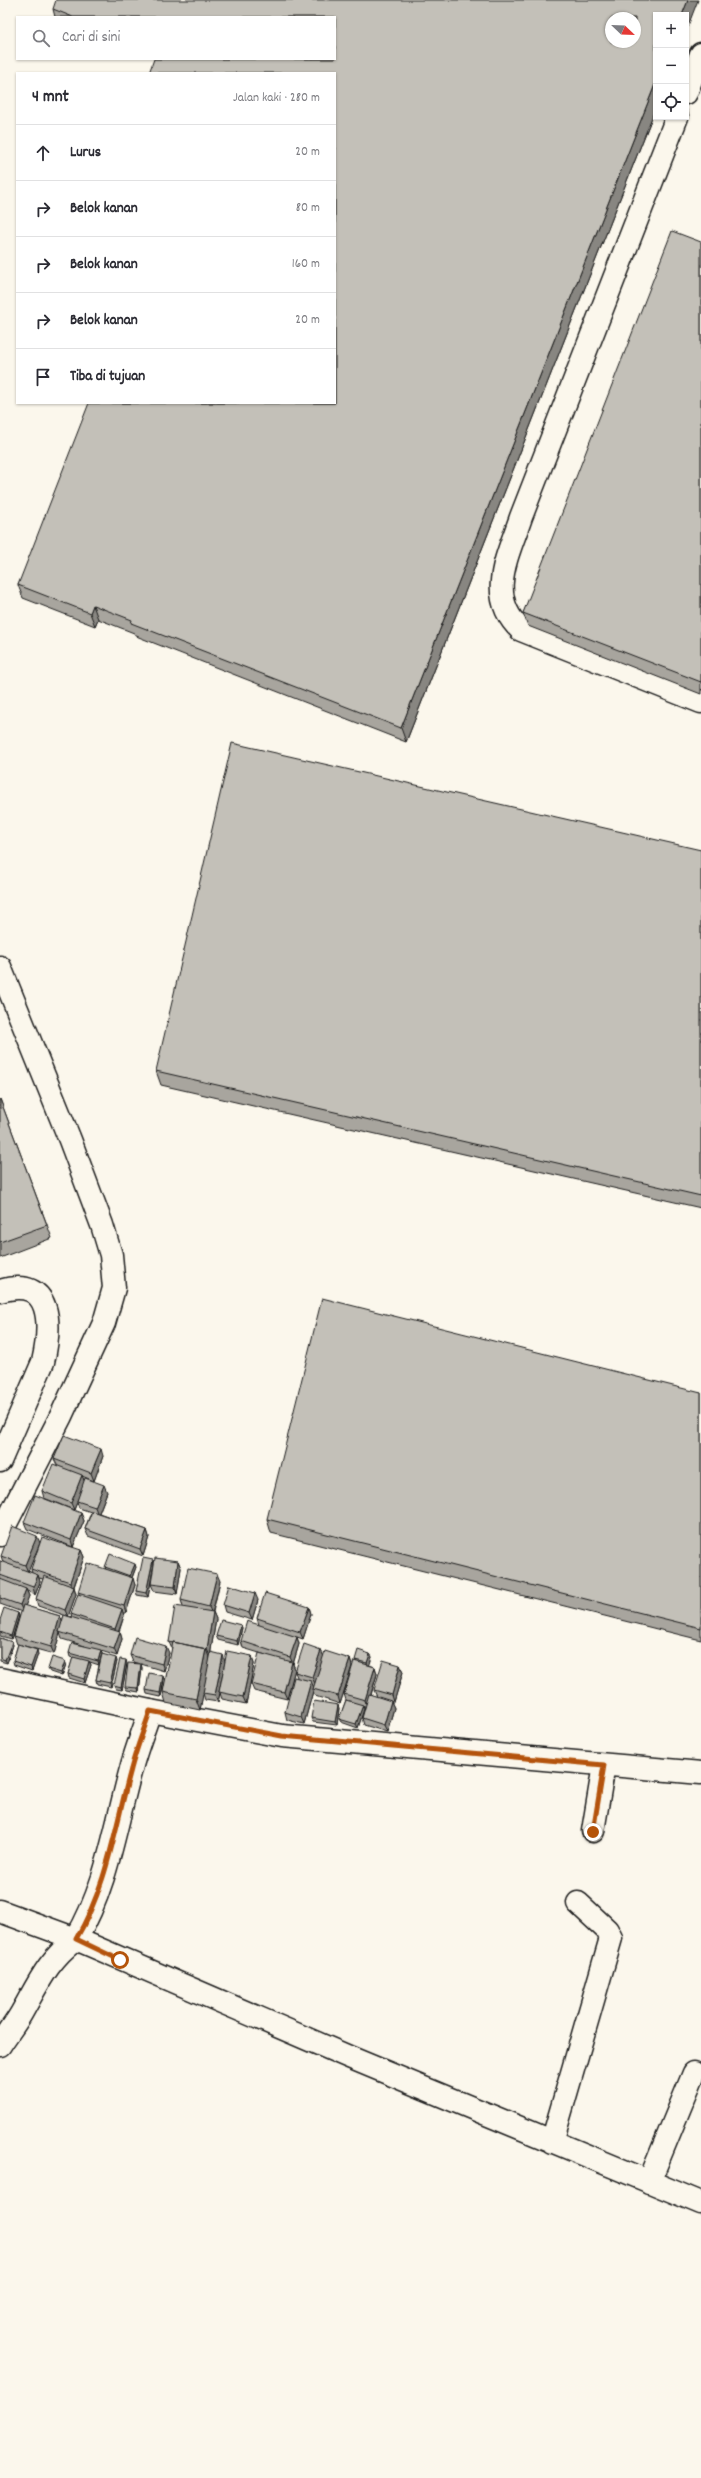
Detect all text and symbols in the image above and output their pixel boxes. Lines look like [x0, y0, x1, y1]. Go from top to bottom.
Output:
north arrow [605, 12, 641, 48]
map controls [653, 12, 689, 120]
button: + [653, 12, 689, 48]
search box [16, 16, 336, 60]
icon: search [30, 27, 52, 49]
text: Cari di sini [62, 27, 120, 49]
button: − [653, 48, 689, 84]
button: locate [653, 84, 689, 120]
text: 4 mnt [32, 86, 69, 110]
text: Jalan kaki · 280 m [233, 89, 320, 108]
icon: ahead [32, 142, 54, 164]
text: Lurus [70, 142, 101, 164]
text: 20 m [295, 143, 320, 162]
icon: right [32, 198, 54, 220]
text: Belok kanan [70, 198, 138, 220]
text: 80 m [296, 199, 320, 218]
icon: right [32, 254, 54, 276]
text: Belok kanan [70, 254, 138, 276]
text: 160 m [292, 255, 320, 274]
icon: right [32, 310, 54, 332]
text: Belok kanan [70, 310, 138, 332]
text: 20 m [295, 311, 320, 330]
icon: arrive [32, 366, 54, 388]
text: Tiba di tujuan [70, 366, 145, 388]
route end [584, 1823, 602, 1841]
route start [111, 1951, 129, 1969]

